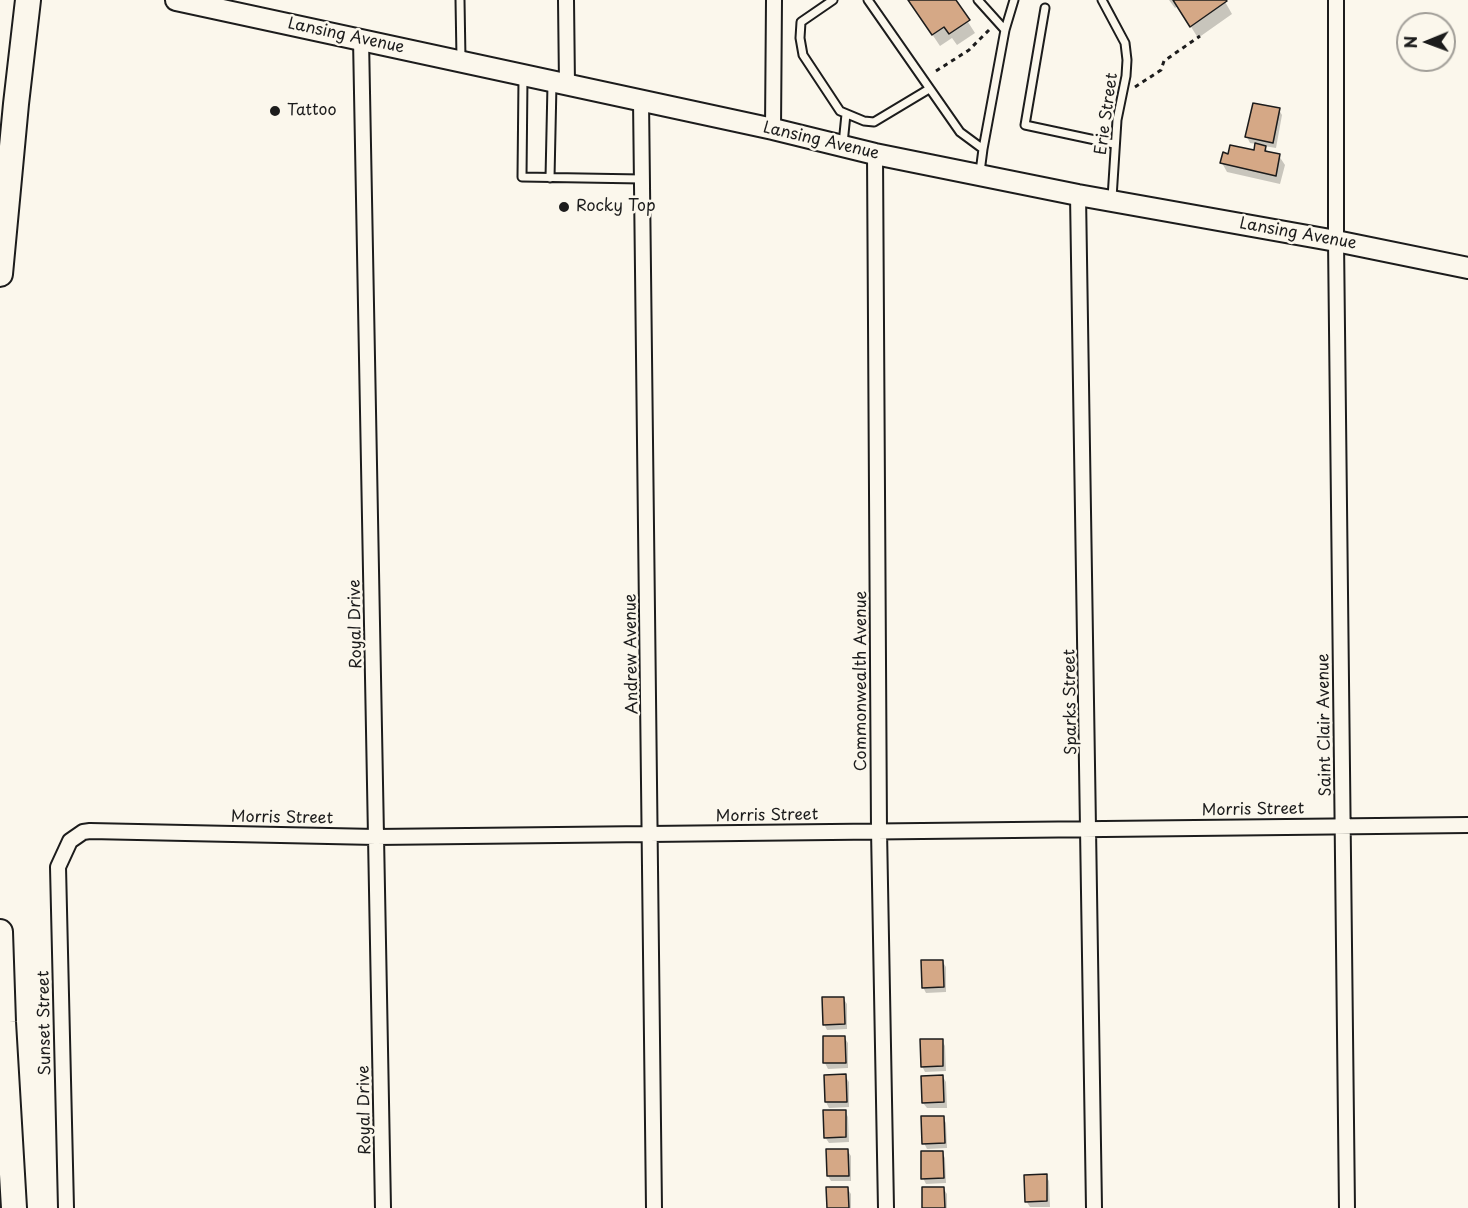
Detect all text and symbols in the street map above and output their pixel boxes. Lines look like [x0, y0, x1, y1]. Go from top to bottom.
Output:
north arrow [1396, 12, 1456, 72]
street label: Lansing Avenue [286, 14, 406, 58]
text: N [1398, 36, 1422, 49]
street label: Erie Street [1092, 72, 1122, 156]
place label: Tattoo [287, 101, 336, 121]
marker: Tattoo [268, 104, 282, 118]
street label: Lansing Avenue [761, 118, 881, 164]
place label: Rocky Top [576, 197, 656, 217]
marker: Rocky Top [557, 200, 571, 214]
street label: Lansing Avenue [1238, 214, 1358, 254]
street label: Royal Drive [346, 579, 366, 669]
street label: Commonwealth Avenue [852, 591, 872, 771]
street label: Andrew Avenue [621, 593, 643, 715]
street label: Sparks Street [1060, 649, 1082, 755]
street label: Saint Clair Avenue [1314, 653, 1336, 797]
street label: Morris Street [1202, 800, 1304, 820]
street label: Morris Street [716, 806, 818, 826]
street label: Morris Street [231, 808, 333, 828]
street label: Sunset Street [34, 970, 56, 1076]
street label: Royal Drive [355, 1065, 375, 1155]

